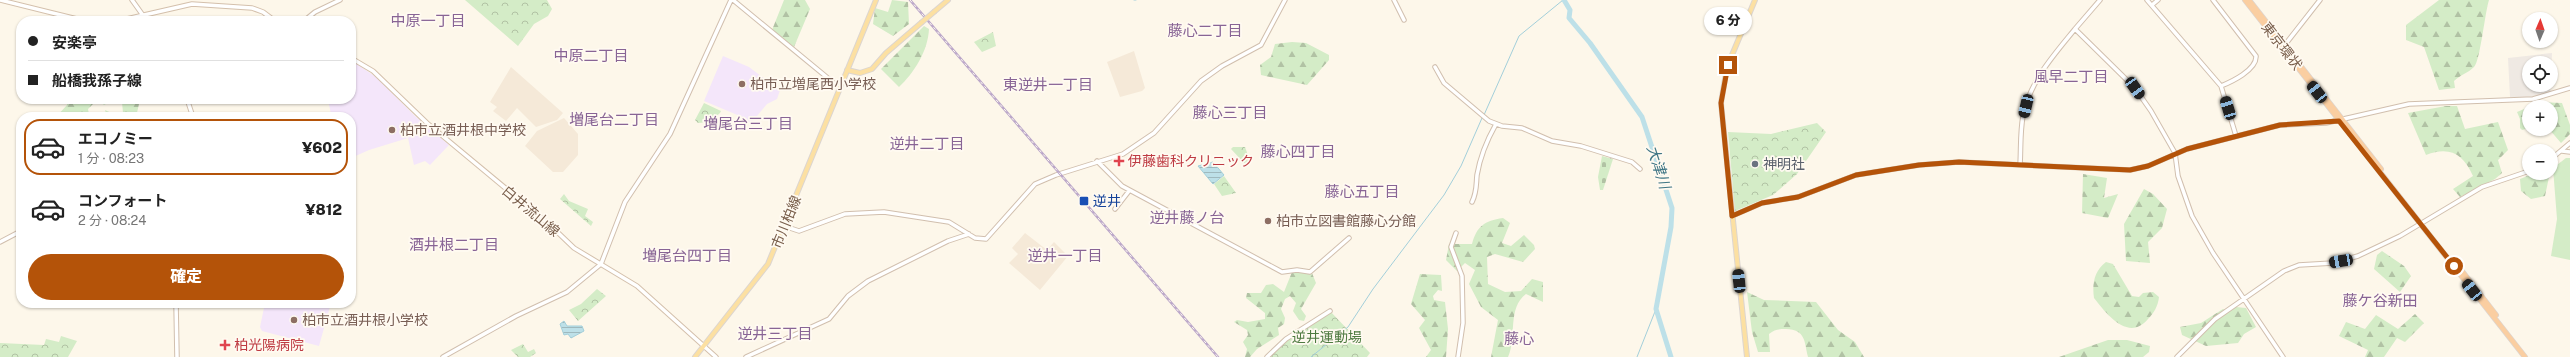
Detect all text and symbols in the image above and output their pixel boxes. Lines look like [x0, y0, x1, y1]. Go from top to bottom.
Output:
callout: 6 分 [1704, 7, 1752, 35]
district label: 中原一丁目 [390, 12, 466, 29]
north arrow [2522, 12, 2558, 48]
map controls [2522, 12, 2558, 180]
text: 6 分 [1716, 13, 1740, 28]
street label: 東京環状 [2258, 19, 2306, 73]
district label: 藤心二丁目 [1167, 22, 1243, 39]
text: 安楽亭 [52, 34, 97, 51]
district label: 中原二丁目 [553, 47, 629, 64]
route end [1719, 56, 1737, 74]
button: locate [2522, 56, 2558, 92]
district label: 風早二丁目 [2033, 68, 2109, 85]
text: 船橋我孫子線 [52, 72, 142, 89]
car [2123, 75, 2147, 101]
place label: 柏市立増尾西小学校 [750, 76, 876, 92]
district label: 東逆井一丁目 [1003, 76, 1093, 93]
marker: 柏市立増尾西小学校 [737, 79, 747, 89]
car [2305, 79, 2329, 105]
car [2017, 93, 2035, 119]
car [2219, 95, 2237, 121]
button: + [2522, 100, 2558, 136]
district label: 藤心三丁目 [1192, 104, 1268, 121]
district label: 増尾台二丁目 [569, 111, 659, 128]
district label: 増尾台三丁目 [703, 115, 793, 132]
place label: 柏市立酒井根中学校 [400, 122, 526, 138]
marker: 柏市立酒井根中学校 [387, 125, 397, 135]
icon: car [30, 129, 66, 165]
text: エコノミー [78, 130, 153, 147]
district label: 逆井二丁目 [889, 135, 965, 152]
text: ¥602 [302, 139, 342, 156]
district label: 藤心四丁目 [1260, 143, 1336, 160]
water label: 大津川 [1644, 143, 1675, 193]
button: − [2522, 144, 2558, 180]
text: 1 分 · 08:23 [78, 151, 144, 166]
place label: 伊藤歯科クリニック [1128, 153, 1254, 169]
marker: 伊藤歯科クリニック [1113, 155, 1125, 167]
place label: 神明社 [1763, 156, 1805, 172]
marker: 神明社 [1750, 159, 1760, 169]
street label: 白井流山線 [499, 182, 563, 240]
district label: 藤心五丁目 [1324, 183, 1400, 200]
icon: car [30, 191, 66, 227]
text: コンフォート [78, 192, 168, 209]
street label: 市川柏線 [768, 193, 804, 251]
place label: 逆井 [1093, 193, 1121, 209]
marker: 逆井 [1078, 195, 1090, 207]
text: ¥812 [305, 201, 342, 218]
district label: 逆井藤ノ台 [1149, 209, 1225, 226]
text: 2 分 · 08:24 [78, 213, 147, 228]
place label: 柏市立図書館藤心分館 [1276, 213, 1416, 229]
marker: 柏市立図書館藤心分館 [1263, 216, 1273, 226]
district label: 酒井根二丁目 [409, 236, 499, 253]
district label: 増尾台四丁目 [642, 247, 732, 264]
district label: 逆井一丁目 [1027, 247, 1103, 264]
car [2328, 253, 2354, 269]
button: 確定 [28, 254, 344, 300]
route start [2445, 257, 2463, 275]
car [1732, 268, 1746, 294]
car [2460, 277, 2484, 303]
district label: 藤ケ谷新田 [2342, 292, 2418, 309]
place label: 柏市立酒井根小学校 [302, 312, 428, 328]
marker: 柏市立酒井根小学校 [289, 315, 299, 325]
district label: 逆井三丁目 [737, 325, 813, 342]
park label: 逆井運動場 [1292, 329, 1362, 345]
district label: 藤心 [1504, 330, 1534, 347]
place label: 柏光陽病院 [234, 337, 304, 353]
marker: 柏光陽病院 [219, 339, 231, 351]

